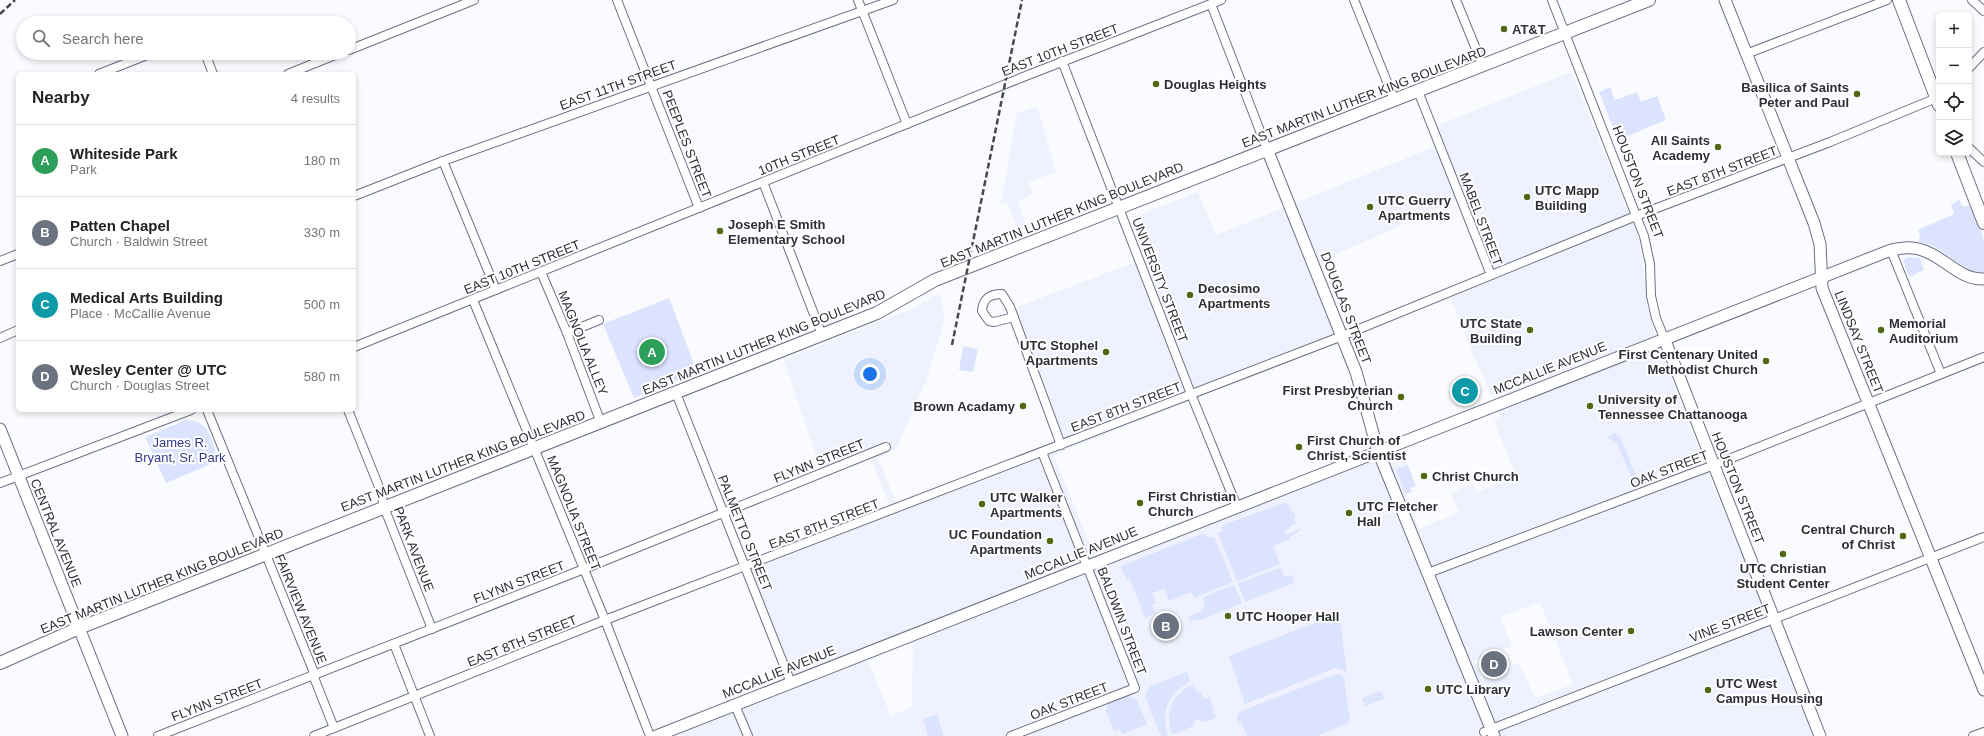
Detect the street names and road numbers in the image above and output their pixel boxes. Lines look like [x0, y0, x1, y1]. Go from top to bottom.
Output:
street label: EAST 10TH STREET [999, 21, 1121, 79]
street label: EAST MARTIN LUTHER KING BOULEVARD [1240, 43, 1488, 151]
street label: EAST 11TH STREET [558, 57, 678, 113]
street label: PEEPLES STREET [660, 88, 714, 200]
street label: HOUSTON STREET [1610, 123, 1666, 241]
street label: 10TH STREET [756, 132, 842, 178]
street label: EAST 8TH STREET [1665, 143, 1779, 199]
street label: EAST MARTIN LUTHER KING BOULEVARD [938, 159, 1186, 271]
street label: MABEL STREET [1456, 170, 1506, 268]
street label: UNIVERSITY STREET [1129, 215, 1191, 345]
street label: EAST 10TH STREET [462, 237, 582, 297]
street label: DOUGLAS STREET [1318, 250, 1374, 366]
street label: EAST MARTIN LUTHER KING BOULEVARD [640, 286, 888, 398]
street label: MAGNOLIA ALLEY [555, 289, 611, 398]
street label: LINDSAY STREET [1832, 289, 1886, 396]
street label: MCCALLIE AVENUE [1491, 338, 1609, 398]
street label: EAST 8TH STREET [1069, 379, 1183, 435]
street label: EAST MARTIN LUTHER KING BOULEVARD [339, 407, 587, 515]
street label: HOUSTON STREET [1709, 430, 1767, 546]
street label: FLYNN STREET [771, 436, 867, 486]
street label: OAK STREET [1628, 447, 1710, 491]
street label: MAGNOLIA STREET [544, 453, 604, 573]
street label: PALMETTO STREET [715, 473, 775, 593]
street label: CENTRAL AVENUE [27, 477, 85, 590]
street label: EAST 8TH STREET [767, 496, 881, 552]
street label: PARK AVENUE [391, 504, 437, 594]
street label: MCCALLIE AVENUE [1022, 523, 1140, 583]
street label: EAST MARTIN LUTHER KING BOULEVARD [38, 525, 286, 637]
street label: FAIRVIEW AVENUE [272, 552, 330, 666]
street label: FLYNN STREET [471, 558, 567, 606]
street label: BALDWIN STREET [1095, 565, 1149, 677]
street label: VINE STREET [1688, 601, 1773, 645]
street label: EAST 8TH STREET [465, 612, 579, 670]
street label: MCCALLIE AVENUE [720, 642, 838, 702]
street label: FLYNN STREET [169, 676, 265, 724]
street label: OAK STREET [1028, 679, 1110, 723]

